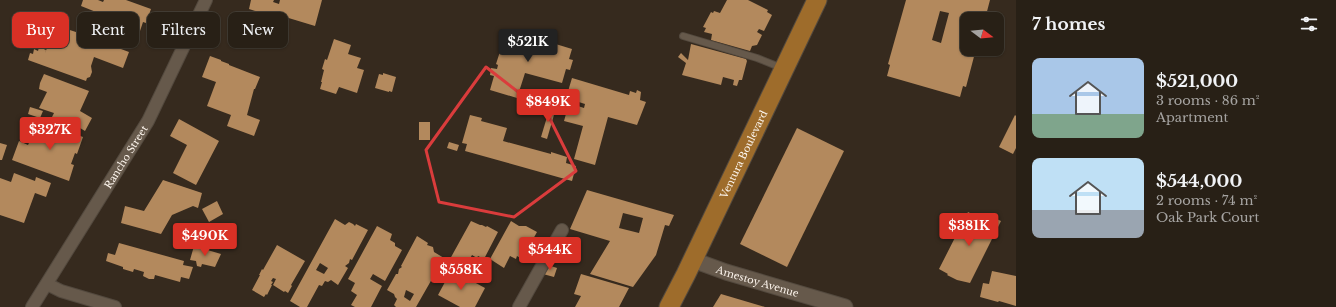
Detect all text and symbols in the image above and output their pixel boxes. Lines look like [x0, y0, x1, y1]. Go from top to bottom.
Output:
chip: Buy [12, 12, 69, 48]
chip: Rent [77, 12, 139, 48]
chip: Filters [147, 12, 220, 48]
chip: New [228, 12, 288, 48]
north arrow [960, 12, 1004, 56]
map controls [960, 12, 1004, 56]
icon: filters [1298, 13, 1320, 35]
text: 7 homes [1032, 14, 1105, 35]
pin: $521K [500, 29, 556, 63]
text: $521K [508, 33, 548, 50]
text: $521,000 [1156, 71, 1238, 92]
icon: home [1064, 74, 1112, 122]
pin: $849K [520, 89, 576, 123]
text: 3 rooms · 86 m² [1156, 92, 1259, 109]
text: $849K [526, 93, 570, 110]
street label: Ventura Boulevard [717, 108, 770, 201]
text: Apartment [1156, 109, 1228, 126]
pin: $327K [22, 117, 78, 151]
text: $327K [29, 121, 71, 138]
street label: Rancho Street [101, 123, 151, 191]
text: $544,000 [1156, 171, 1242, 192]
icon: home [1064, 174, 1112, 222]
text: 2 rooms · 74 m² [1156, 192, 1257, 209]
text: Oak Park Court [1156, 209, 1259, 226]
pin: $381K [941, 213, 997, 247]
text: $381K [948, 217, 990, 234]
pin: $490K [177, 223, 233, 257]
text: $490K [182, 227, 228, 244]
pin: $544K [522, 237, 578, 271]
text: $544K [528, 241, 572, 258]
pin: $558K [433, 257, 489, 291]
text: $558K [440, 261, 482, 278]
street label: Amestoy Avenue [713, 263, 801, 300]

